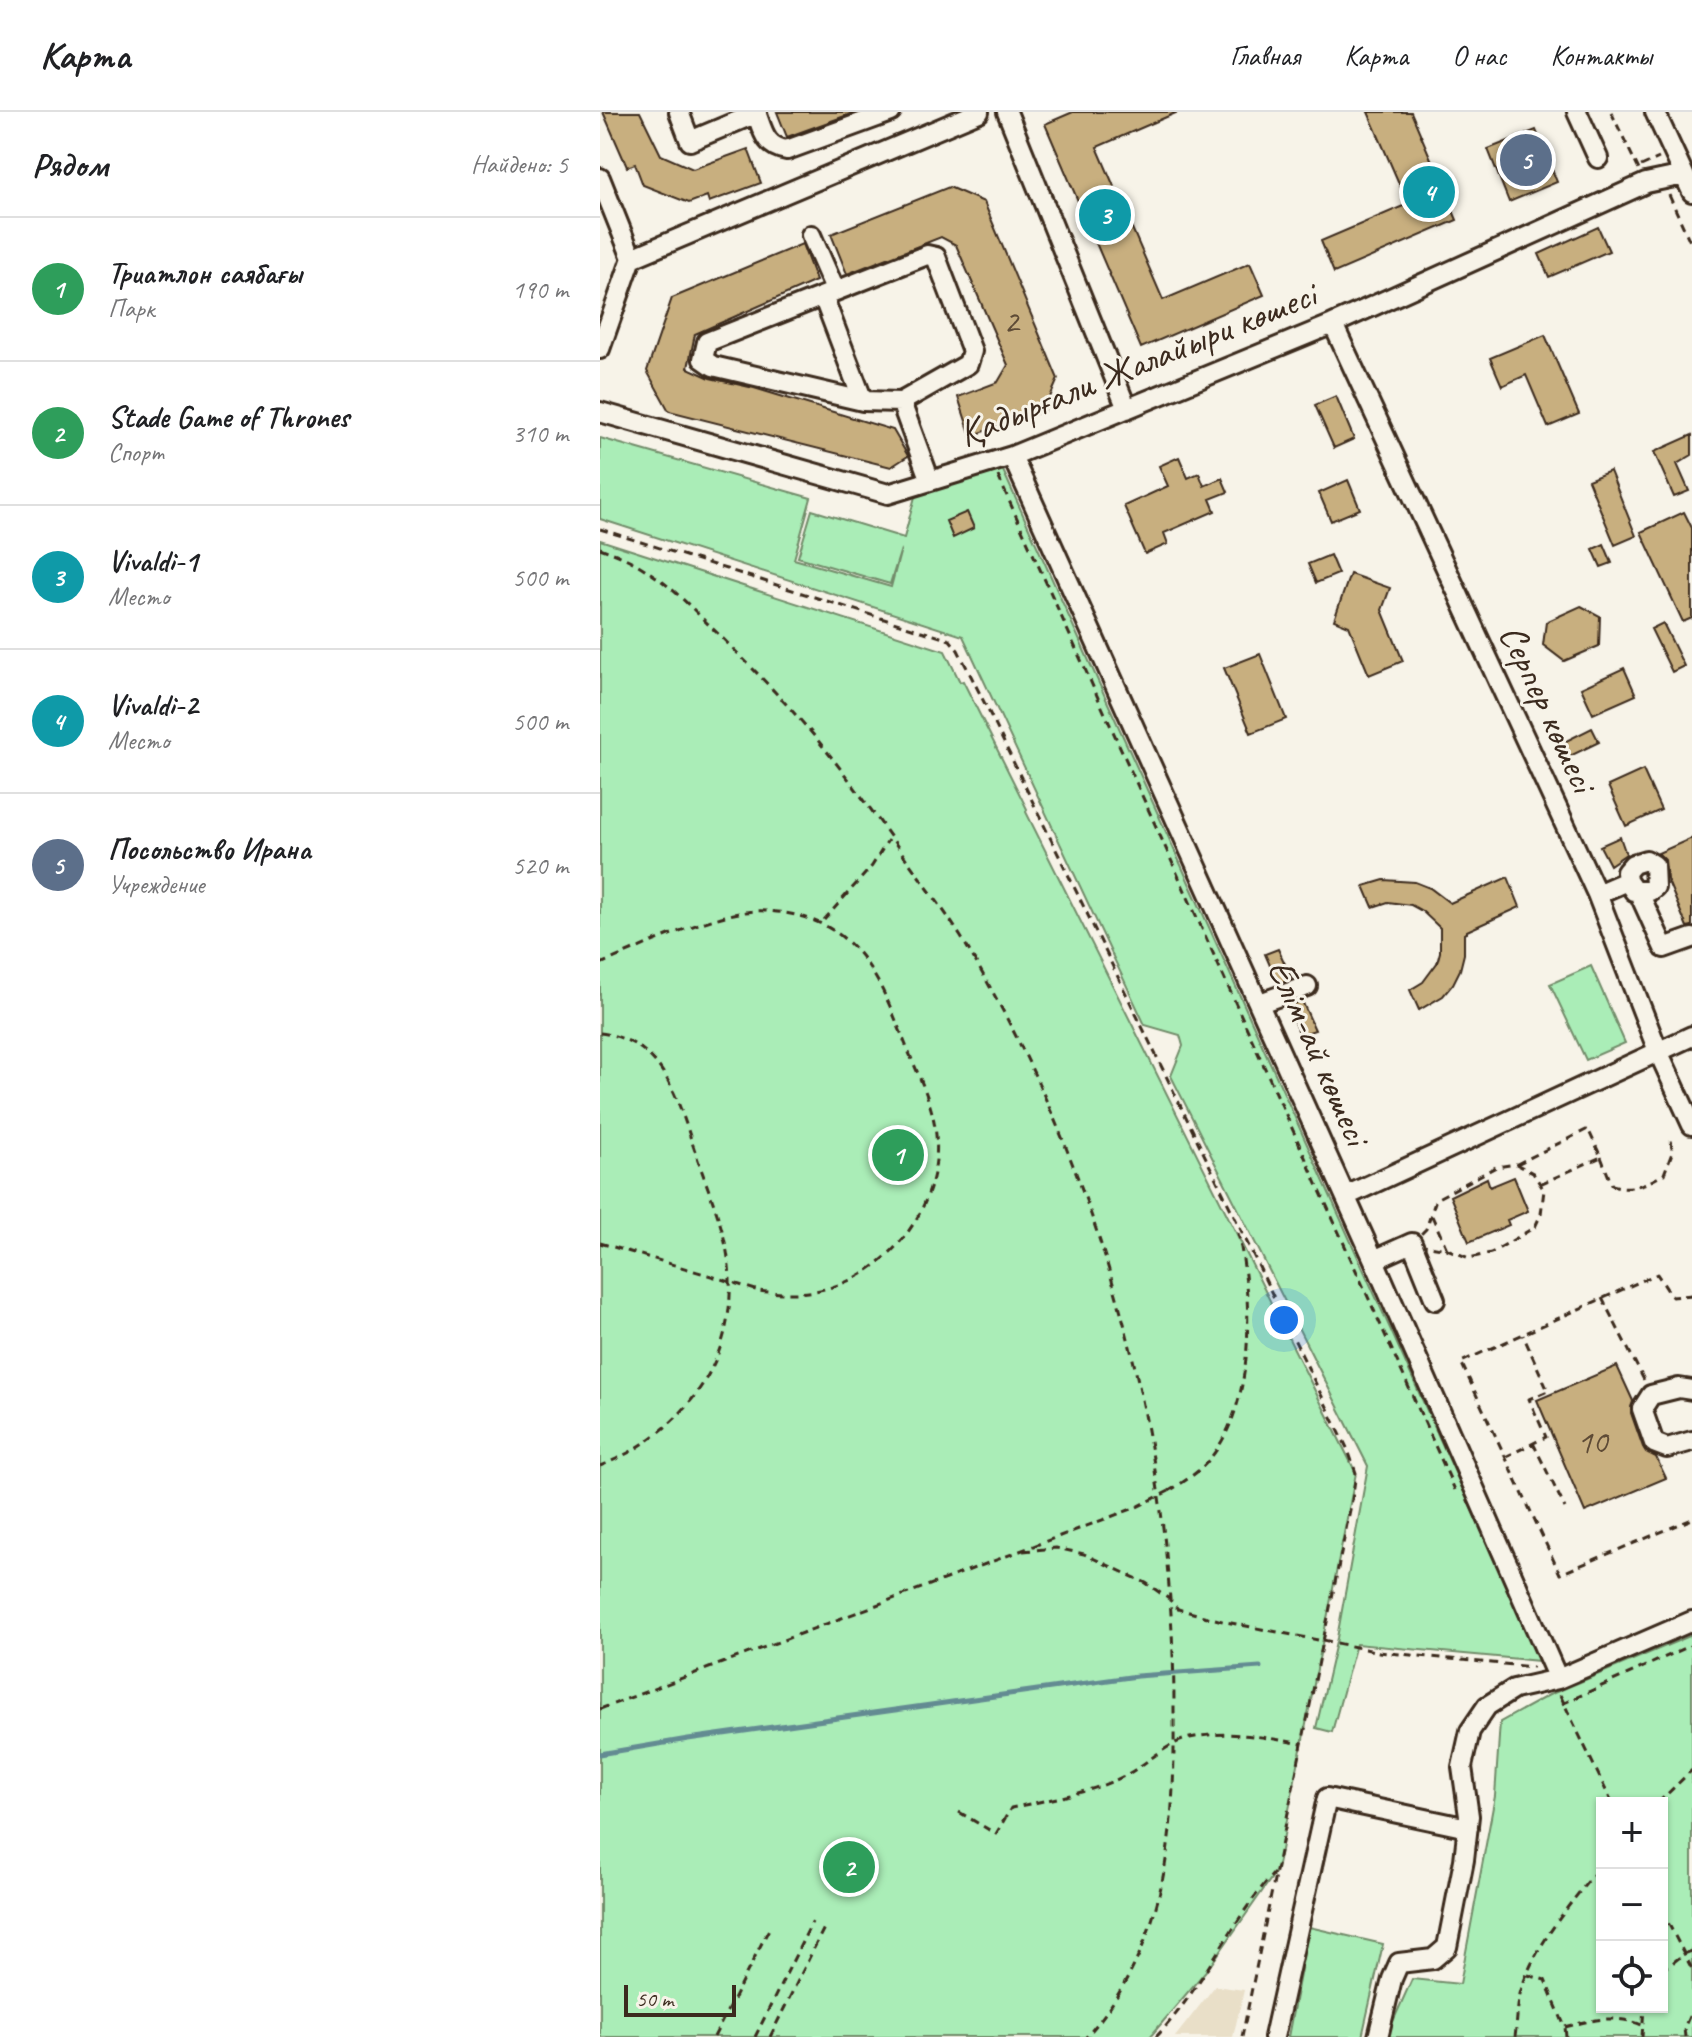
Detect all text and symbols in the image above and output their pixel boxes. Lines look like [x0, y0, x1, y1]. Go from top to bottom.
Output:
text: Карта [40, 32, 130, 79]
text: Главная [1230, 38, 1300, 73]
text: Карта [1344, 38, 1408, 73]
text: О нас [1452, 38, 1506, 73]
text: Контакты [1550, 38, 1652, 73]
pin: 5 [1500, 130, 1552, 190]
text: Рядом [32, 143, 108, 186]
text: Найдено: 5 [471, 148, 568, 181]
pin: 4 [1403, 162, 1455, 222]
pin: 3 [1079, 185, 1131, 245]
text: Триатлон саябағы [108, 254, 302, 292]
street label: Қадырғали Жалайыри көшесі [951, 269, 1326, 457]
text: 1 [52, 273, 64, 306]
text: 190 m [512, 273, 568, 306]
text: Парк [108, 292, 154, 325]
house number: 2 [1003, 299, 1021, 342]
text: Stade Game of Thrones [108, 398, 349, 436]
text: 2 [52, 417, 64, 450]
text: 310 m [512, 417, 568, 450]
text: Спорт [108, 436, 164, 469]
text: Vivaldi-1 [108, 542, 198, 580]
text: 3 [52, 561, 64, 594]
text: 500 m [512, 561, 568, 594]
text: Место [108, 580, 170, 613]
street label: Серпер көшесі [1489, 617, 1609, 803]
text: Vivaldi-2 [108, 686, 198, 724]
text: 4 [52, 705, 64, 738]
text: 500 m [512, 705, 568, 738]
text: Место [108, 724, 170, 757]
text: Посольство Ирана [108, 830, 311, 868]
text: 5 [52, 849, 64, 882]
text: 520 m [512, 849, 568, 882]
text: Учреждение [108, 868, 204, 901]
street label: Елім-ай көшесі [1257, 952, 1382, 1155]
pin: 1 [872, 1125, 924, 1185]
your location [1264, 1300, 1304, 1340]
house number: 10 [1577, 1420, 1610, 1463]
map controls [1596, 1797, 1668, 2013]
button: + [1596, 1797, 1668, 1869]
pin: 2 [823, 1837, 875, 1897]
button: − [1596, 1869, 1668, 1941]
button: locate [1596, 1941, 1668, 2013]
scale bar [624, 1981, 736, 2017]
text: 50 m [636, 1985, 673, 2013]

